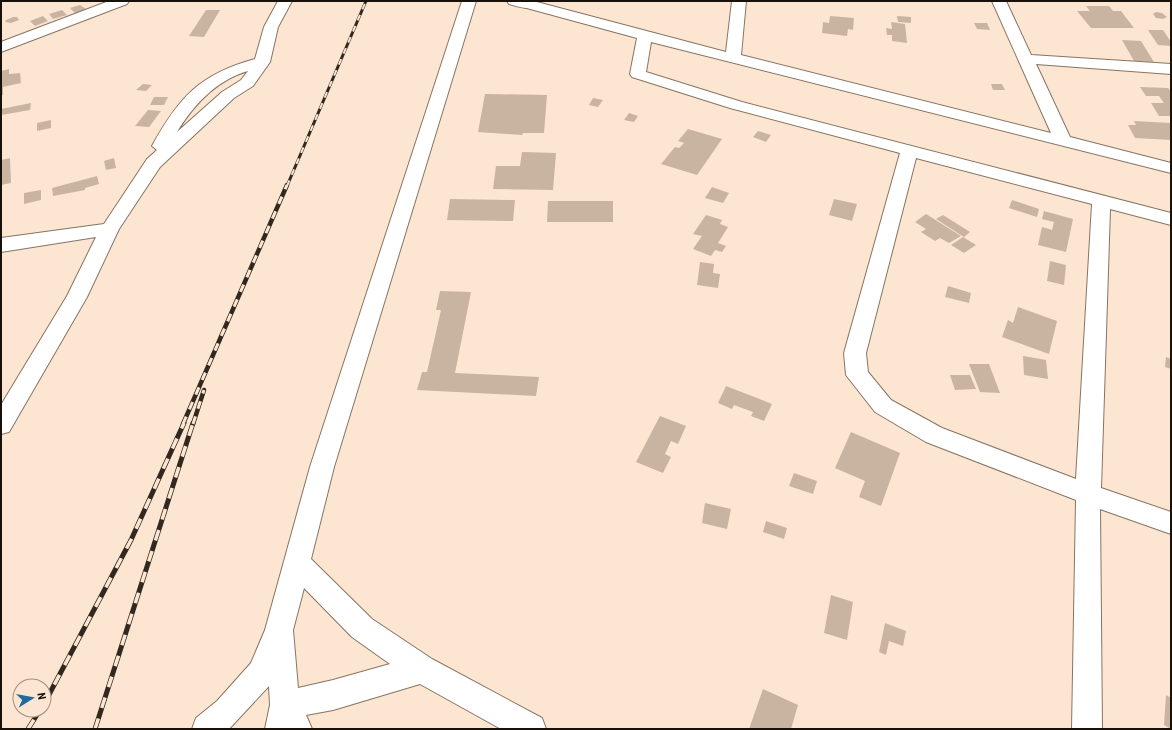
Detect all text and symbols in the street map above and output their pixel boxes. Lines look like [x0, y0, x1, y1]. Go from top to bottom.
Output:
north arrow [12, 678, 52, 718]
text: N [34, 692, 48, 701]

